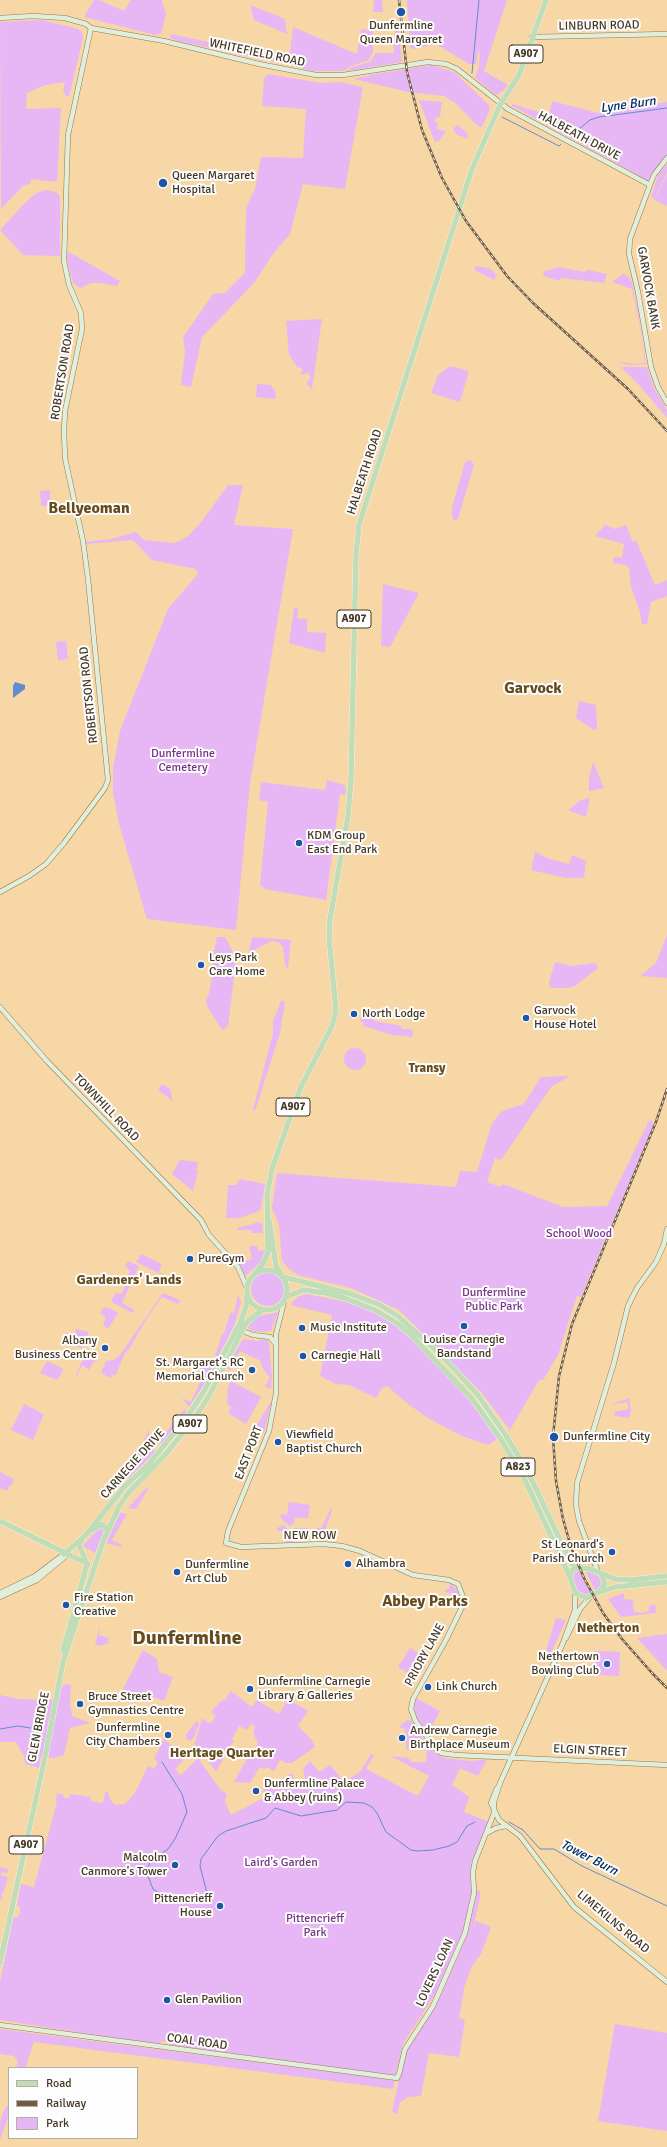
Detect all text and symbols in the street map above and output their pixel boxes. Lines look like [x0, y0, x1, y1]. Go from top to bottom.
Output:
marker: Dunfermline Queen Margaret [395, 6, 407, 18]
street label: LINBURN ROAD [558, 18, 640, 34]
place label: Dunfermline Queen Margaret [360, 19, 442, 47]
street label: WHITEFIELD ROAD [208, 36, 306, 70]
road number: A907 [509, 45, 543, 63]
water label: Lyne Burn [599, 93, 657, 117]
street label: HALBEATH DRIVE [535, 108, 623, 164]
place label: Queen Margaret Hospital [172, 169, 254, 197]
marker: Queen Margaret Hospital [157, 177, 169, 189]
street label: GARVOCK BANK [634, 246, 662, 330]
street label: ROBERTSON ROAD [48, 323, 78, 421]
street label: HALBEATH ROAD [344, 428, 386, 516]
district label: Bellyeoman [48, 499, 130, 519]
road number: A907 [337, 610, 371, 628]
street label: ROBERTSON ROAD [77, 646, 101, 744]
district label: Garvock [504, 679, 562, 699]
park label: Dunfermline Cemetery [151, 747, 215, 775]
place label: KDM Group East End Park [307, 829, 377, 857]
marker: KDM Group East End Park [294, 838, 304, 848]
place label: Leys Park Care Home [209, 951, 265, 979]
marker: Leys Park Care Home [196, 960, 206, 970]
place label: Garvock House Hotel [534, 1004, 597, 1032]
place label: North Lodge [362, 1007, 425, 1021]
marker: North Lodge [349, 1009, 359, 1019]
marker: Garvock House Hotel [521, 1013, 531, 1023]
district label: Transy [408, 1061, 446, 1077]
street label: TOWNHILL ROAD [70, 1071, 142, 1145]
road number: A907 [276, 1098, 310, 1116]
park label: School Wood [546, 1227, 612, 1241]
place label: PureGym [198, 1252, 244, 1266]
marker: PureGym [185, 1254, 195, 1264]
district label: Gardeners' Lands [77, 1272, 181, 1288]
park label: Dunfermline Public Park [462, 1286, 526, 1314]
place label: Music Institute [310, 1321, 387, 1335]
marker: Louise Carnegie Bandstand [459, 1321, 469, 1331]
marker: Music Institute [297, 1323, 307, 1333]
place label: Louise Carnegie Bandstand [423, 1333, 505, 1361]
place label: Albany Business Centre [15, 1334, 97, 1362]
marker: Albany Business Centre [100, 1343, 110, 1353]
place label: Carnegie Hall [311, 1349, 381, 1363]
marker: Carnegie Hall [298, 1351, 308, 1361]
place label: St. Margaret's RC Memorial Church [156, 1356, 244, 1384]
marker: St. Margaret's RC Memorial Church [247, 1365, 257, 1375]
road number: A907 [173, 1415, 207, 1433]
street label: EAST PORT [232, 1424, 266, 1482]
street label: CARNEGIE DRIVE [98, 1426, 168, 1502]
place label: Viewfield Baptist Church [286, 1428, 362, 1456]
place label: Dunfermline City [563, 1430, 650, 1444]
marker: Dunfermline City [548, 1431, 560, 1443]
marker: Viewfield Baptist Church [273, 1437, 283, 1447]
road number: A823 [501, 1458, 535, 1476]
street label: NEW ROW [284, 1529, 336, 1543]
place label: St Leonard's Parish Church [532, 1538, 604, 1566]
marker: St Leonard's Parish Church [607, 1547, 617, 1557]
place label: Alhambra [356, 1557, 406, 1571]
place label: Dunfermline Art Club [185, 1558, 249, 1586]
marker: Alhambra [343, 1559, 353, 1569]
marker: Dunfermline Art Club [172, 1567, 182, 1577]
place label: Fire Station Creative [74, 1591, 133, 1619]
district label: Abbey Parks [382, 1592, 468, 1612]
marker: Fire Station Creative [61, 1600, 71, 1610]
district label: Netherton [577, 1620, 639, 1636]
street label: PRIORY LANE [402, 1621, 448, 1689]
district label: Dunfermline [132, 1627, 242, 1651]
place label: Nethertown Bowling Club [531, 1650, 599, 1678]
marker: Nethertown Bowling Club [602, 1659, 612, 1669]
place label: Dunfermline Carnegie Library & Galleries [258, 1675, 370, 1703]
place label: Link Church [436, 1680, 497, 1694]
marker: Link Church [423, 1682, 433, 1692]
marker: Dunfermline Carnegie Library & Galleries [245, 1684, 255, 1694]
street label: GLEN BRIDGE [25, 1690, 53, 1764]
place label: Bruce Street Gymnastics Centre [88, 1690, 184, 1718]
marker: Bruce Street Gymnastics Centre [75, 1699, 85, 1709]
place label: Dunfermline City Chambers [86, 1721, 160, 1749]
place label: Andrew Carnegie Birthplace Museum [410, 1724, 510, 1752]
marker: Dunfermline City Chambers [163, 1730, 173, 1740]
marker: Andrew Carnegie Birthplace Museum [397, 1733, 407, 1743]
street label: ELGIN STREET [553, 1742, 627, 1760]
district label: Heritage Quarter [170, 1745, 274, 1761]
place label: Dunfermline Palace & Abbey (ruins) [264, 1777, 364, 1805]
marker: Dunfermline Palace & Abbey (ruins) [251, 1786, 261, 1796]
road number: A907 [9, 1836, 43, 1854]
water label: Tower Burn [558, 1837, 620, 1879]
place label: Malcolm Canmore's Tower [81, 1851, 167, 1879]
park label: Laird's Garden [244, 1856, 318, 1870]
marker: Malcolm Canmore's Tower [170, 1860, 180, 1870]
street label: LIMEKILNS ROAD [574, 1887, 652, 1957]
place label: Pittencrieff House [154, 1892, 212, 1920]
marker: Pittencrieff House [215, 1901, 225, 1911]
park label: Pittencrieff Park [286, 1912, 344, 1940]
street label: LOVERS LOAN [413, 1937, 457, 2009]
place label: Glen Pavilion [175, 1993, 242, 2007]
marker: Glen Pavilion [162, 1995, 172, 2005]
street label: COAL ROAD [166, 2031, 228, 2053]
legend [8, 2067, 138, 2139]
text: Road [46, 2076, 72, 2091]
text: Railway [46, 2096, 86, 2111]
text: Park [46, 2116, 69, 2131]

